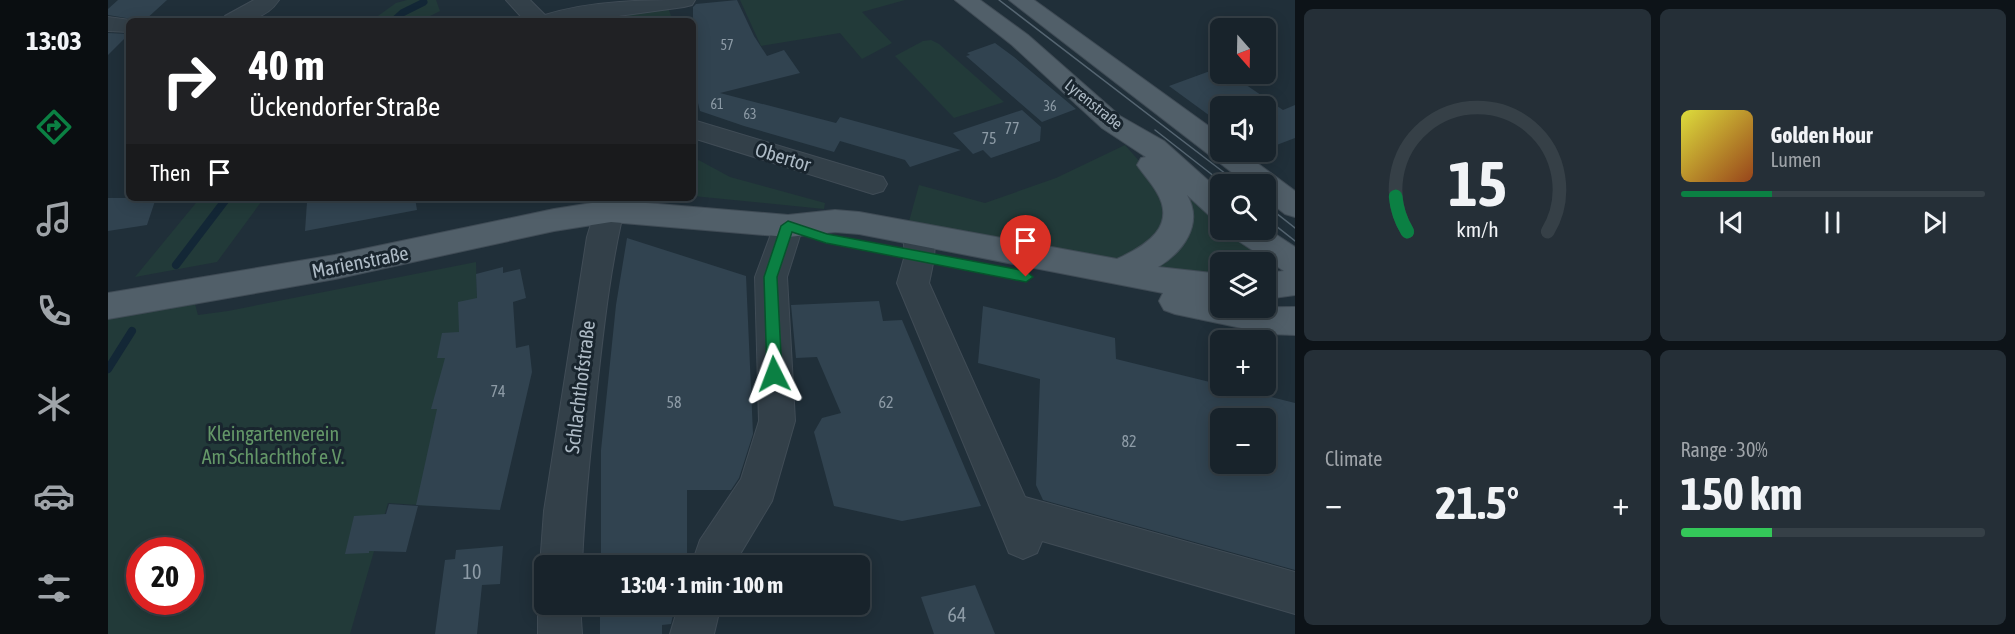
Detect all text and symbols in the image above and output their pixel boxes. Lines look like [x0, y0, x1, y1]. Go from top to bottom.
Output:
north arrow [1210, 18, 1276, 84]
map controls [1210, 18, 1276, 474]
text: 13:03 [26, 25, 82, 56]
house number: 57 [720, 37, 734, 53]
text: 40 m [249, 41, 324, 89]
icon: right [150, 42, 228, 120]
street label: Lyrenstraße [1061, 75, 1126, 133]
text: Ückendorfer Straße [249, 91, 440, 122]
house number: 61 [710, 96, 724, 112]
button: sound [1210, 96, 1276, 162]
house number: 36 [1043, 98, 1057, 114]
icon: directions [33, 106, 75, 148]
house number: 63 [743, 106, 757, 122]
house number: 77 [1004, 119, 1020, 137]
text: Golden Hour [1771, 122, 1872, 148]
house number: 75 [981, 129, 997, 147]
street label: Obertor [753, 137, 815, 176]
text: 15 [1448, 148, 1507, 219]
text: Lumen [1771, 148, 1821, 171]
icon: arrive [203, 156, 236, 189]
text: Then [150, 160, 191, 186]
button: search [1210, 174, 1276, 240]
icon: music [33, 198, 75, 240]
icon: previous [1715, 206, 1748, 239]
icon: pause [1816, 206, 1849, 239]
icon: next [1918, 206, 1951, 239]
pin [1000, 215, 1051, 277]
text: km/h [1456, 217, 1499, 242]
icon: arrive [1009, 224, 1042, 257]
street label: Marienstraße [310, 241, 410, 282]
button: layers [1210, 252, 1276, 318]
icon: phone [33, 290, 75, 332]
street label: Schlachthofstraße [560, 319, 599, 455]
button: + [1210, 330, 1276, 396]
position arrow [742, 342, 806, 406]
house number: 74 [490, 382, 506, 400]
icon: climate [33, 383, 75, 425]
house number: 58 [666, 393, 682, 411]
house number: 62 [878, 393, 894, 411]
button: − [1210, 408, 1276, 474]
park label: Kleingartenverein Am Schlachthof e.V. [202, 422, 344, 468]
house number: 82 [1121, 432, 1137, 450]
text: Range · 30% [1681, 438, 1768, 461]
text: Climate [1325, 447, 1382, 470]
text: 150 km [1681, 468, 1802, 520]
icon: car [33, 475, 75, 517]
text: 21.5° [1435, 477, 1519, 529]
text: − [1325, 484, 1342, 522]
text: + [1612, 484, 1629, 522]
speed limit sign: 20 [126, 537, 204, 615]
house number: 10 [463, 560, 481, 583]
icon: filters [33, 567, 75, 609]
text: 13:04 · 1 min · 100 m [621, 572, 783, 598]
house number: 64 [948, 603, 966, 626]

